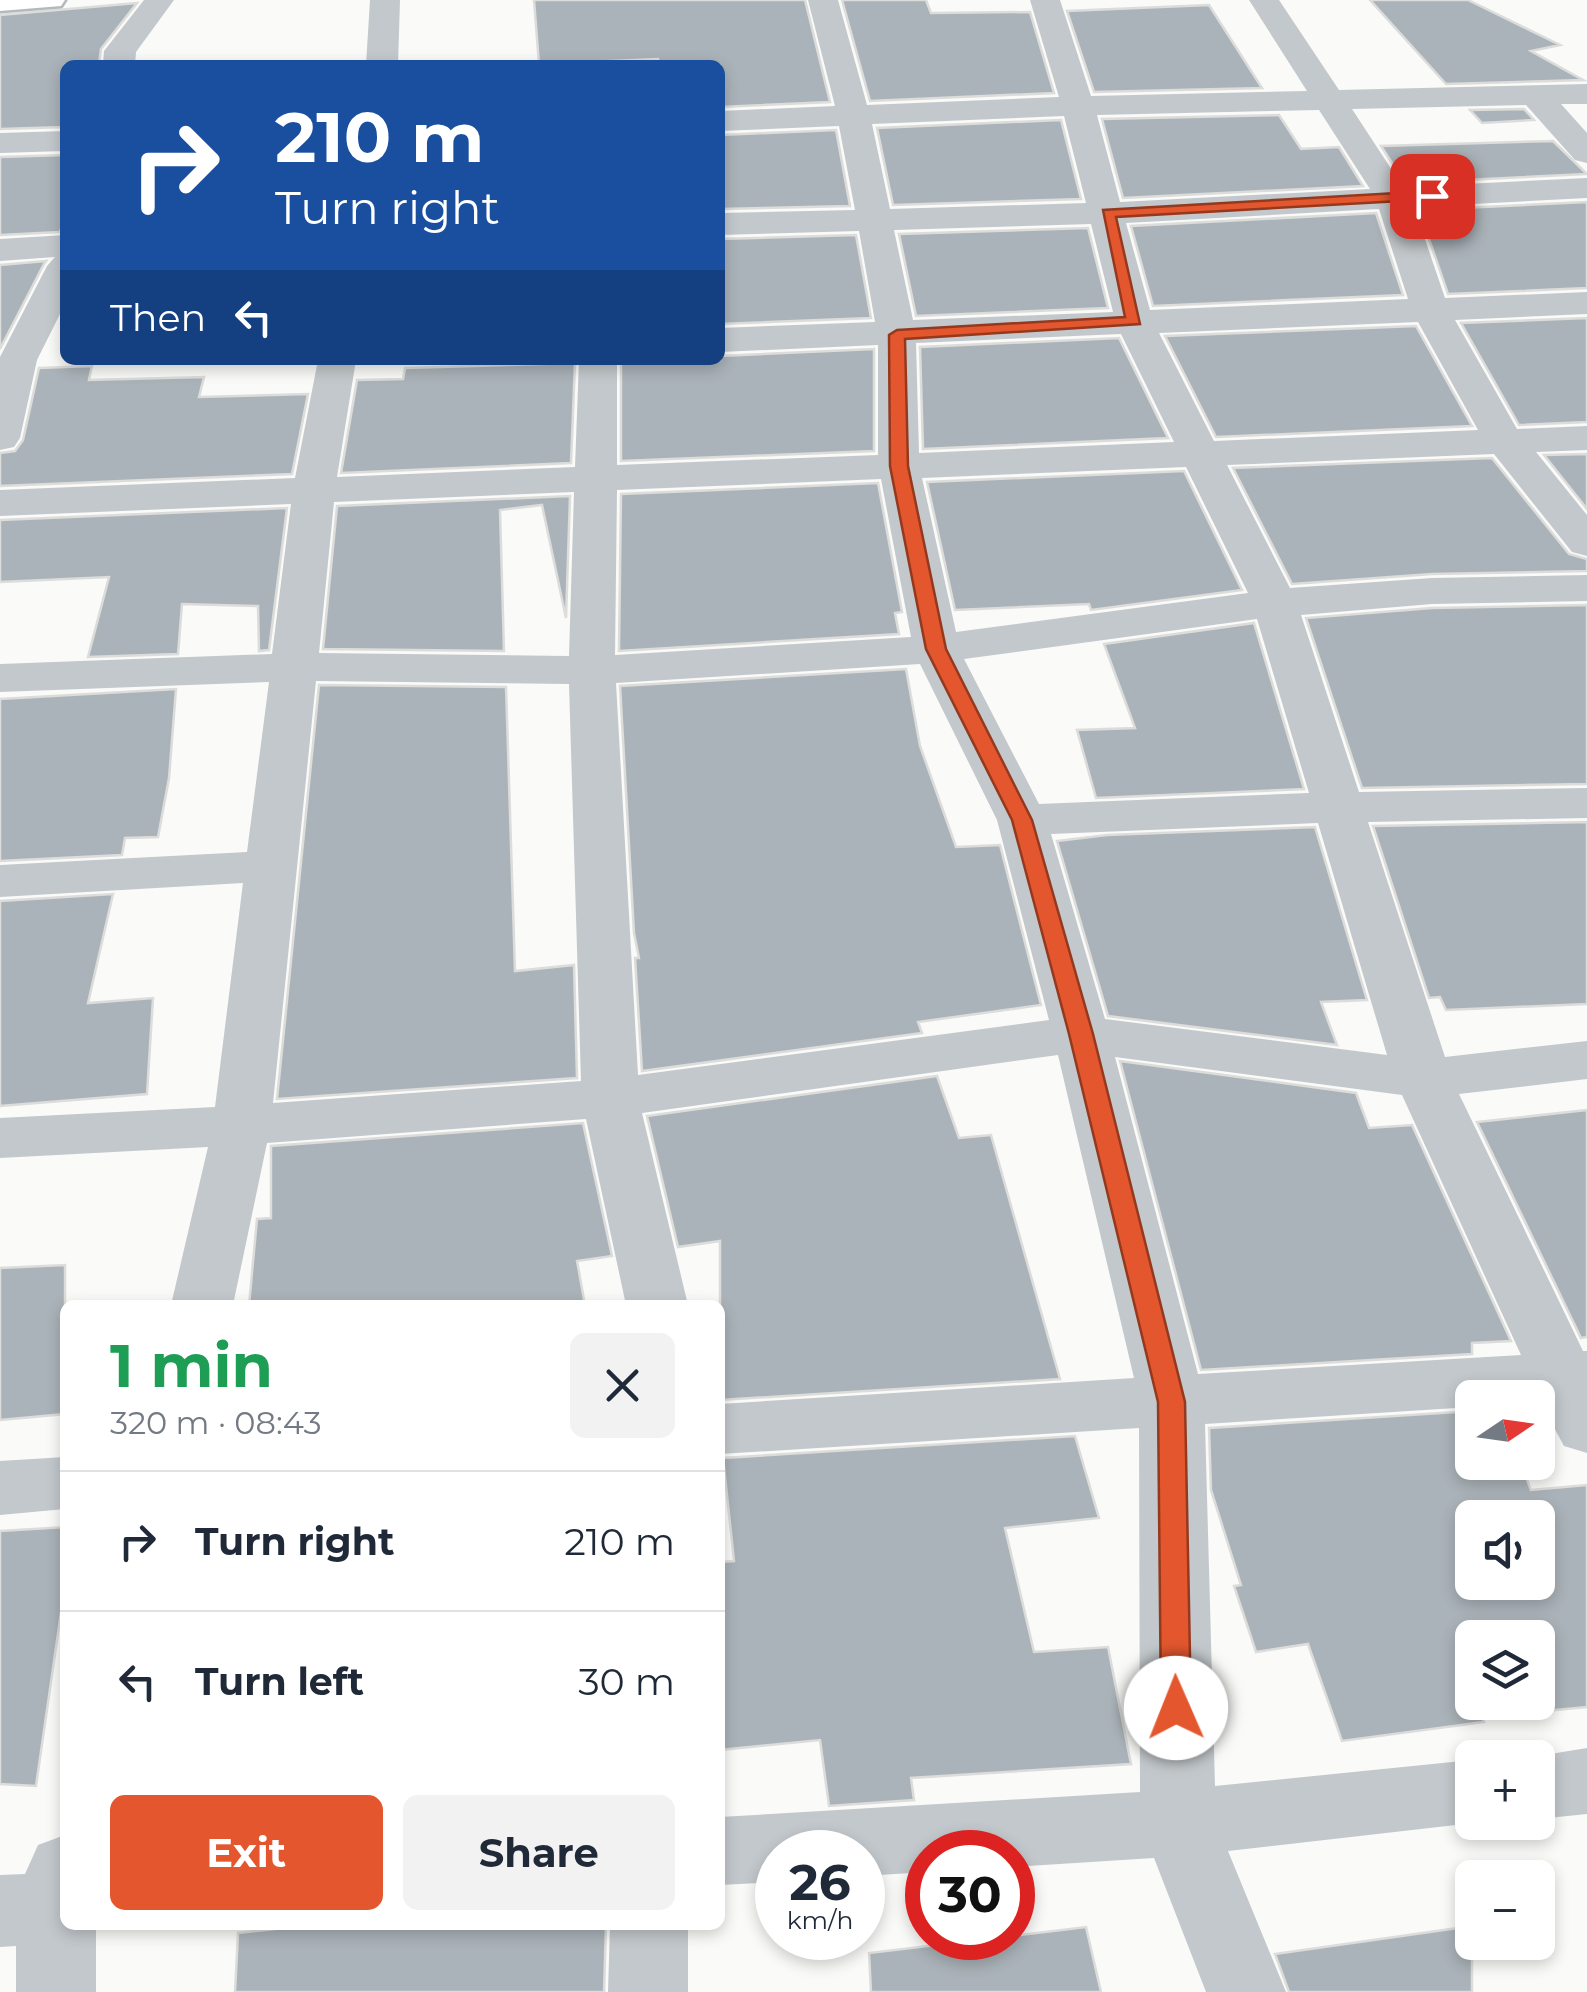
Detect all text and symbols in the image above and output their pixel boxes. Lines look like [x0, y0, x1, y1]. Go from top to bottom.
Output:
text: 210 m [275, 94, 485, 180]
icon: right [110, 100, 240, 230]
pin [1390, 154, 1475, 239]
icon: arrive [1405, 169, 1460, 224]
text: Turn right [275, 180, 500, 235]
icon: left [226, 290, 281, 345]
text: Then [110, 294, 206, 341]
text: 1 min [110, 1329, 273, 1402]
button: close [570, 1333, 675, 1438]
north arrow [1455, 1380, 1555, 1480]
map controls [1455, 1380, 1555, 1960]
text: 320 m · 08:43 [110, 1403, 321, 1442]
button: sound [1455, 1500, 1555, 1600]
icon: right [110, 1514, 165, 1569]
text: Turn right [195, 1518, 394, 1565]
text: 210 m [564, 1518, 675, 1565]
button: layers [1455, 1620, 1555, 1720]
icon: left [110, 1654, 165, 1709]
position arrow [1124, 1656, 1228, 1760]
text: Turn left [195, 1658, 364, 1705]
text: 30 m [578, 1658, 675, 1705]
button: + [1455, 1740, 1555, 1840]
button: Exit [110, 1795, 383, 1910]
button: Share [403, 1795, 675, 1910]
speed limit sign: 30 [905, 1830, 1035, 1960]
text: 26 [789, 1852, 851, 1913]
button: − [1455, 1860, 1555, 1960]
text: km/h [787, 1905, 853, 1935]

